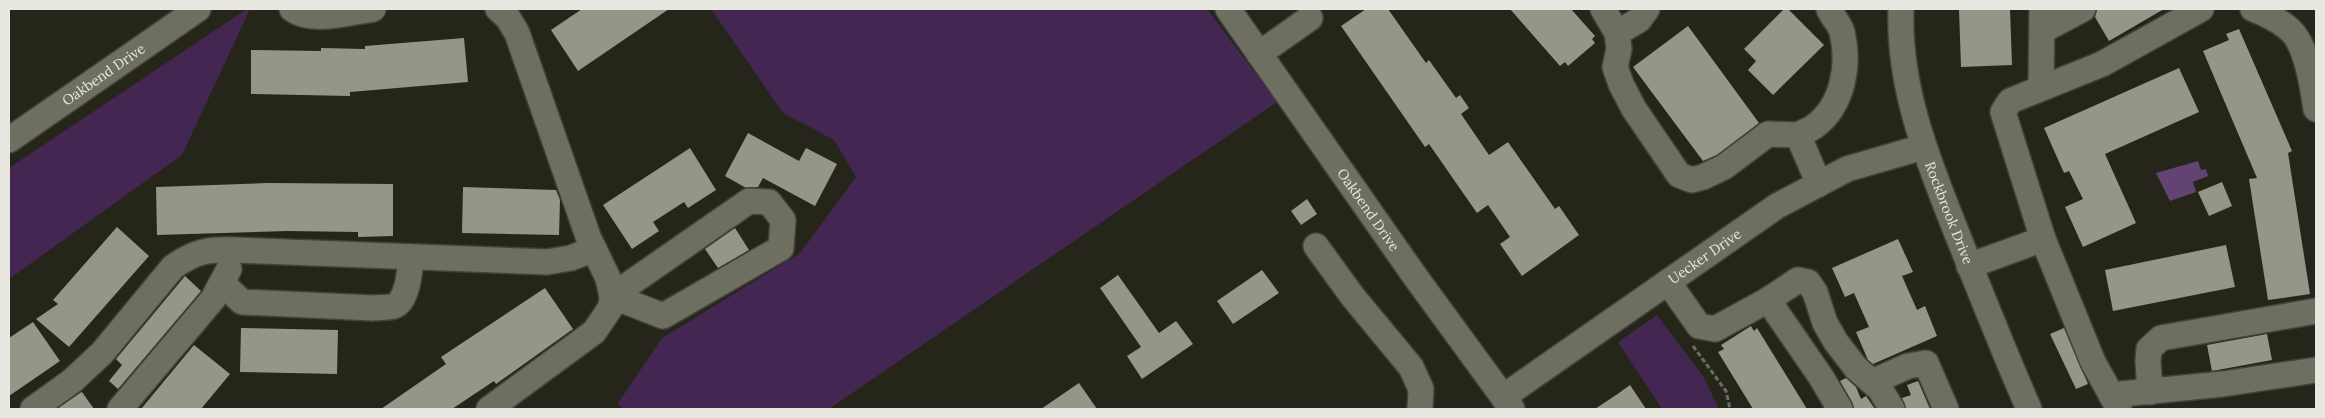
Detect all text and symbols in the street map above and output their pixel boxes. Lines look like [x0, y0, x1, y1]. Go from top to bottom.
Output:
street label: Oakbend Drive [58, 39, 149, 110]
street label: Rockbrook Drive [1921, 159, 1977, 267]
street label: Oakbend Drive [1333, 165, 1404, 255]
street label: Uecker Drive [1665, 224, 1745, 288]

